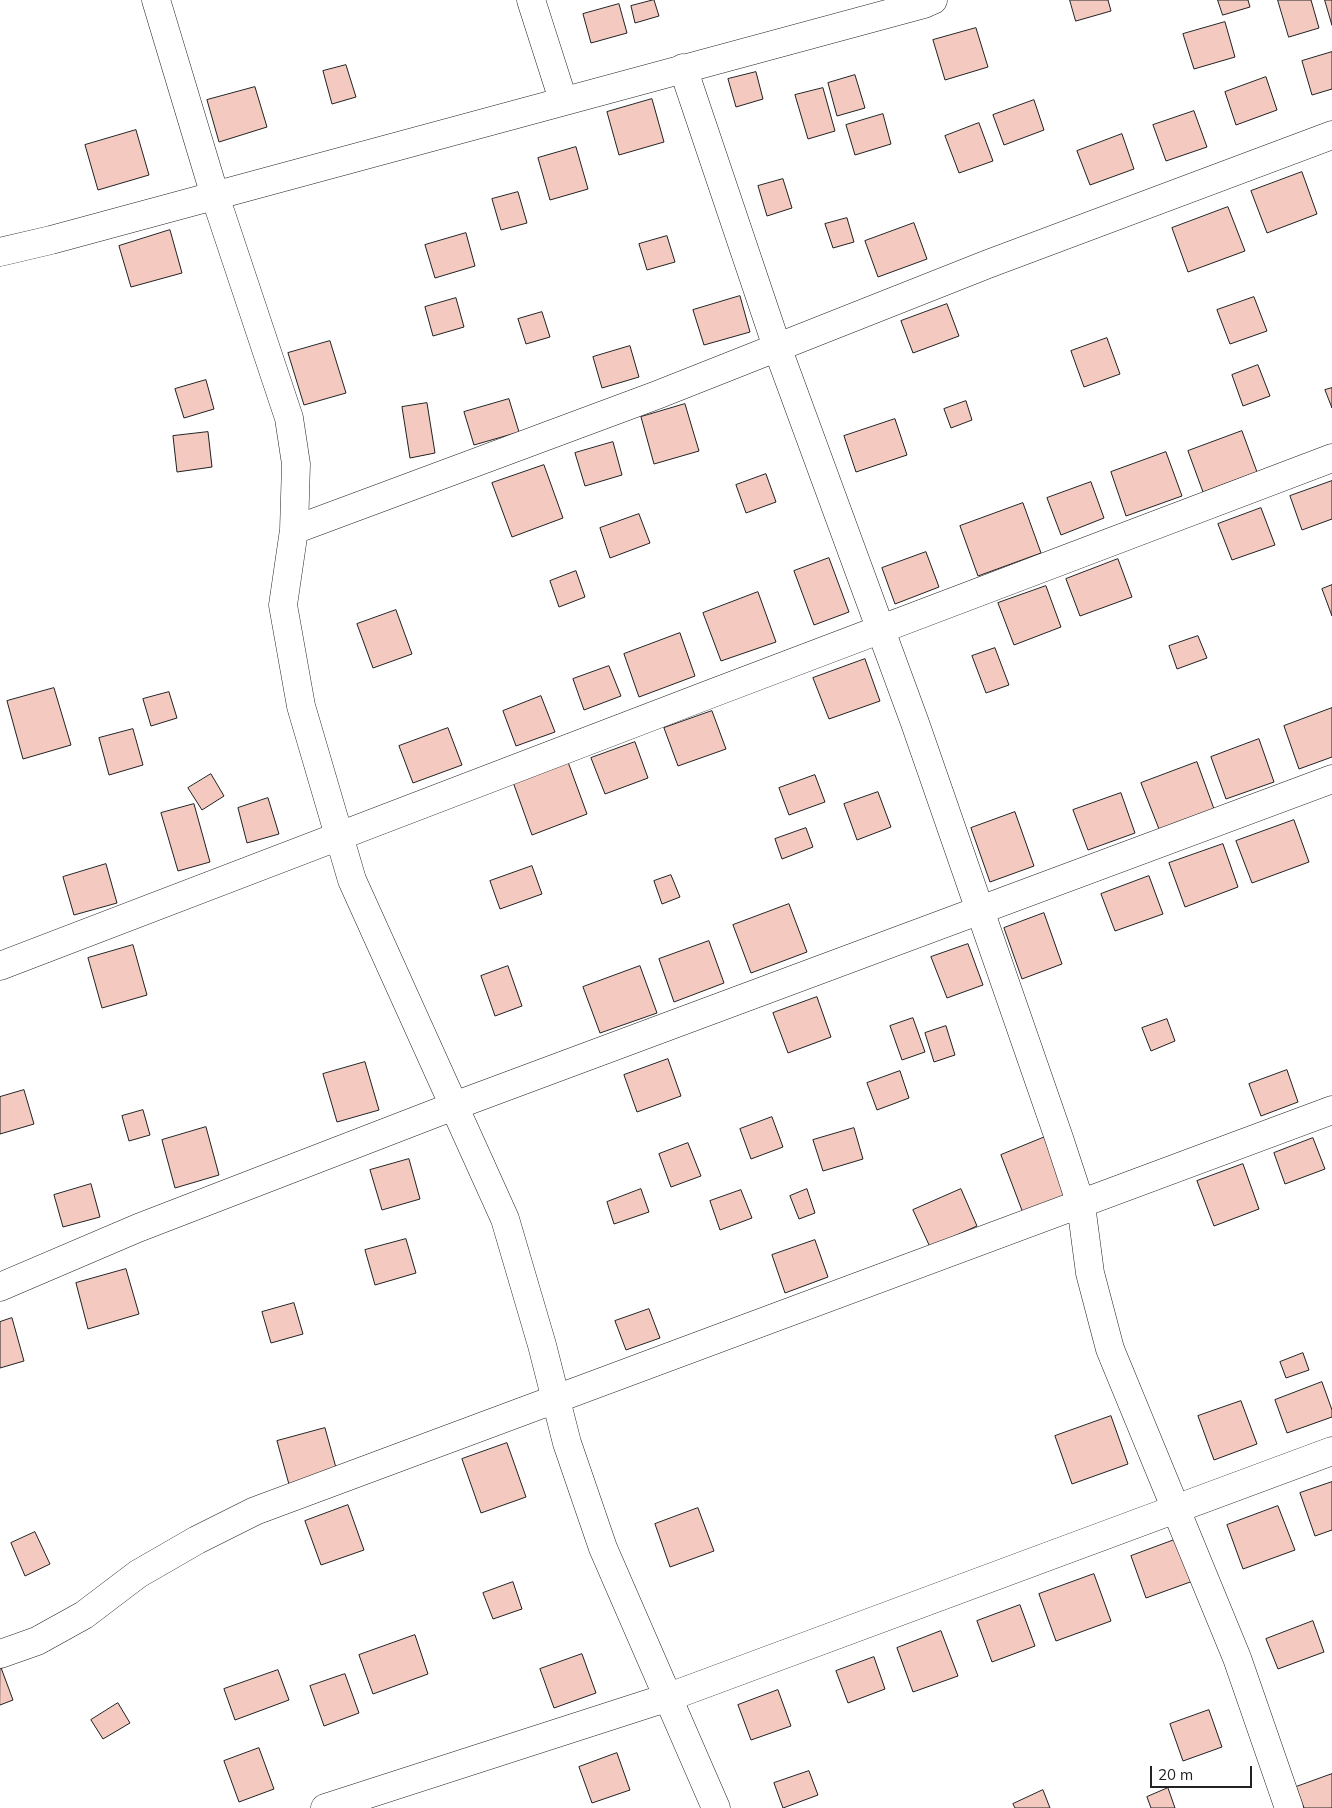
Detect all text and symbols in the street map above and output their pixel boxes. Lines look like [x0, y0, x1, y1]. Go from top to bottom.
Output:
scale bar [1152, 1756, 1254, 1788]
text: 20 m [1158, 1765, 1193, 1784]

